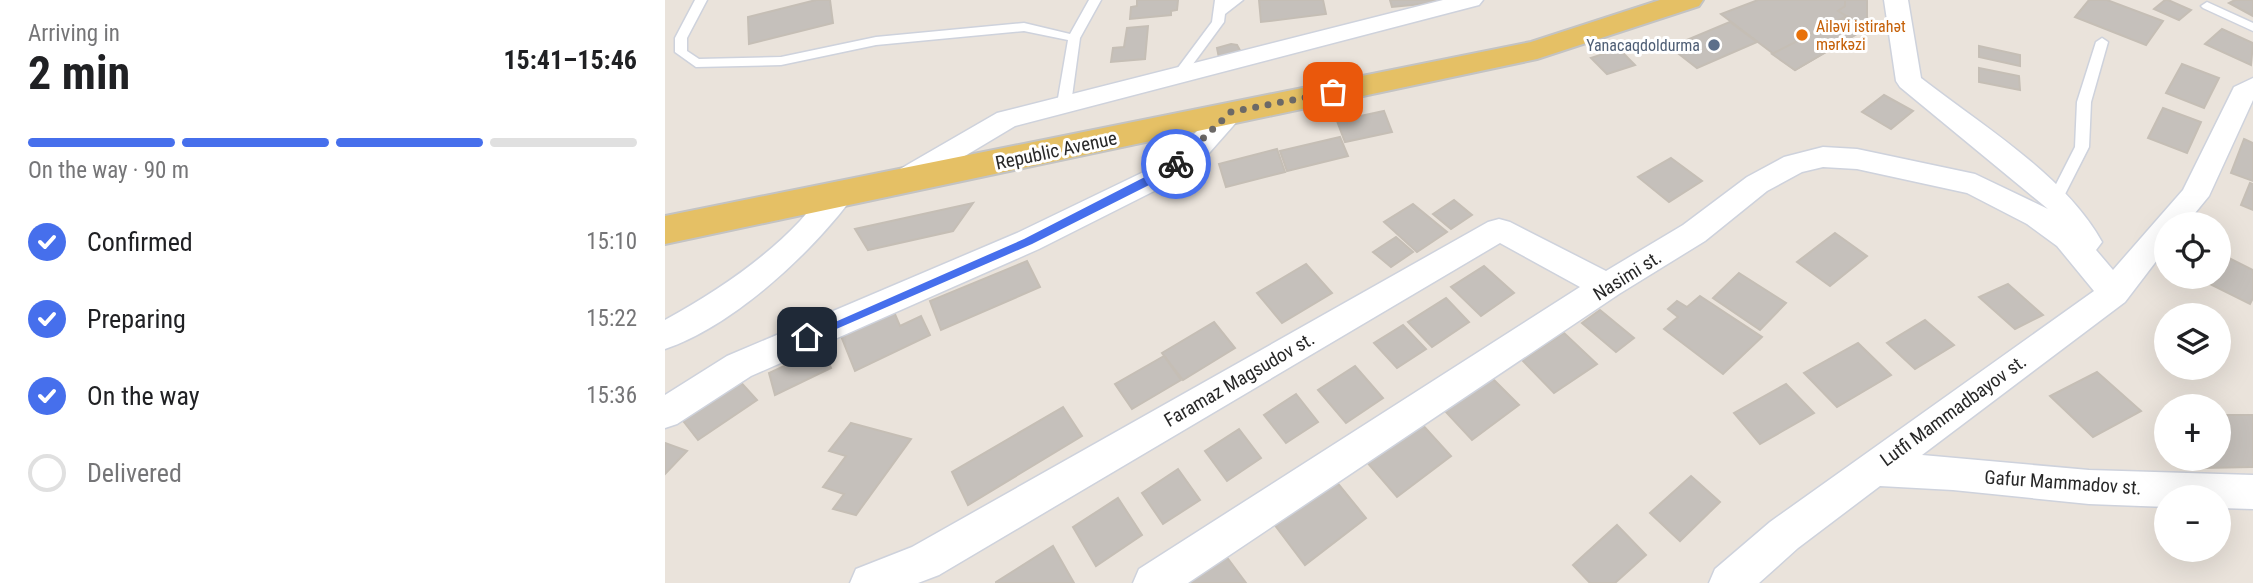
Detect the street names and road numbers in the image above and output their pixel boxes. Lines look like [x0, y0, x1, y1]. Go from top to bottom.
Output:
street label: Republic Avenue [993, 126, 1119, 175]
street label: Nasimi st. [1589, 245, 1666, 305]
street label: Faramaz Magsudov st. [1160, 327, 1319, 432]
street label: Lutfi Mammadbayov st. [1876, 350, 2031, 471]
street label: Gafur Mammadov st. [1984, 466, 2142, 499]

